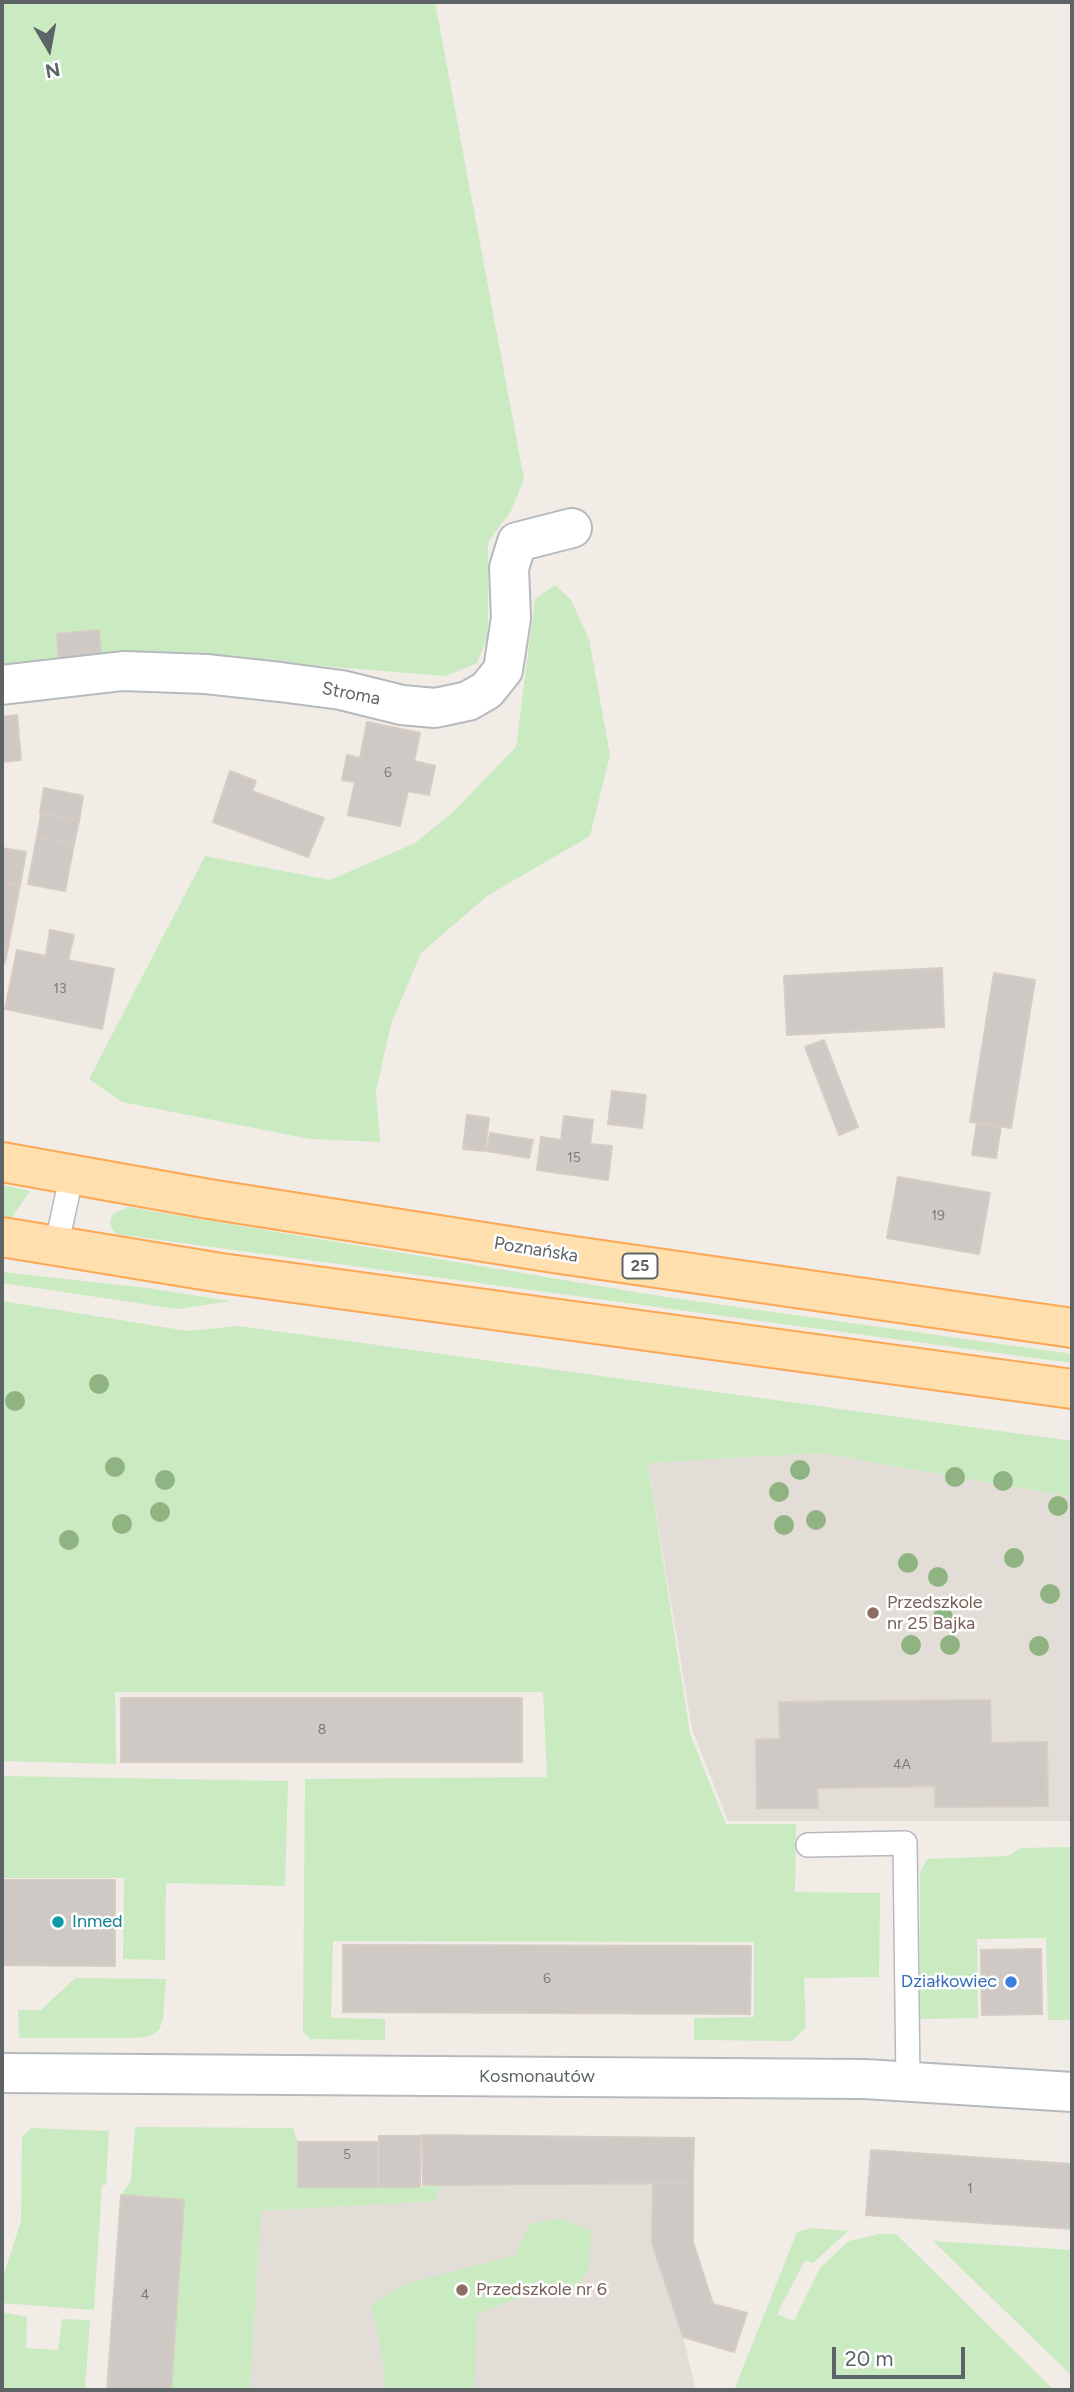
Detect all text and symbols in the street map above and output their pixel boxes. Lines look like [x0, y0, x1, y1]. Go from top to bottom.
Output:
north arrow [14, 14, 84, 84]
text: N [44, 58, 62, 83]
street label: Stroma [320, 678, 382, 710]
house number: 6 [384, 765, 392, 781]
house number: 13 [53, 981, 67, 997]
house number: 15 [567, 1150, 581, 1166]
house number: 19 [931, 1208, 945, 1224]
street label: Poznańska [492, 1233, 580, 1267]
road number: 25 [622, 1254, 658, 1278]
place label: Przedszkole nr 25 Bajka [887, 1592, 983, 1634]
marker: Przedszkole nr 25 Bajka [865, 1605, 881, 1621]
house number: 8 [318, 1722, 326, 1738]
house number: 4A [893, 1757, 911, 1773]
place label: Inmed [72, 1911, 123, 1933]
marker: Inmed [50, 1914, 66, 1930]
house number: 6 [543, 1971, 551, 1987]
place label: Działkowiec [901, 1971, 997, 1993]
marker: Działkowiec [1003, 1974, 1019, 1990]
street label: Kosmonautów [479, 2066, 595, 2088]
house number: 5 [343, 2147, 351, 2163]
house number: 1 [967, 2181, 973, 2197]
place label: Przedszkole nr 6 [476, 2279, 607, 2301]
marker: Przedszkole nr 6 [454, 2282, 470, 2298]
house number: 4 [141, 2287, 149, 2303]
scale bar [836, 2332, 969, 2376]
text: 20 m [845, 2346, 893, 2371]

